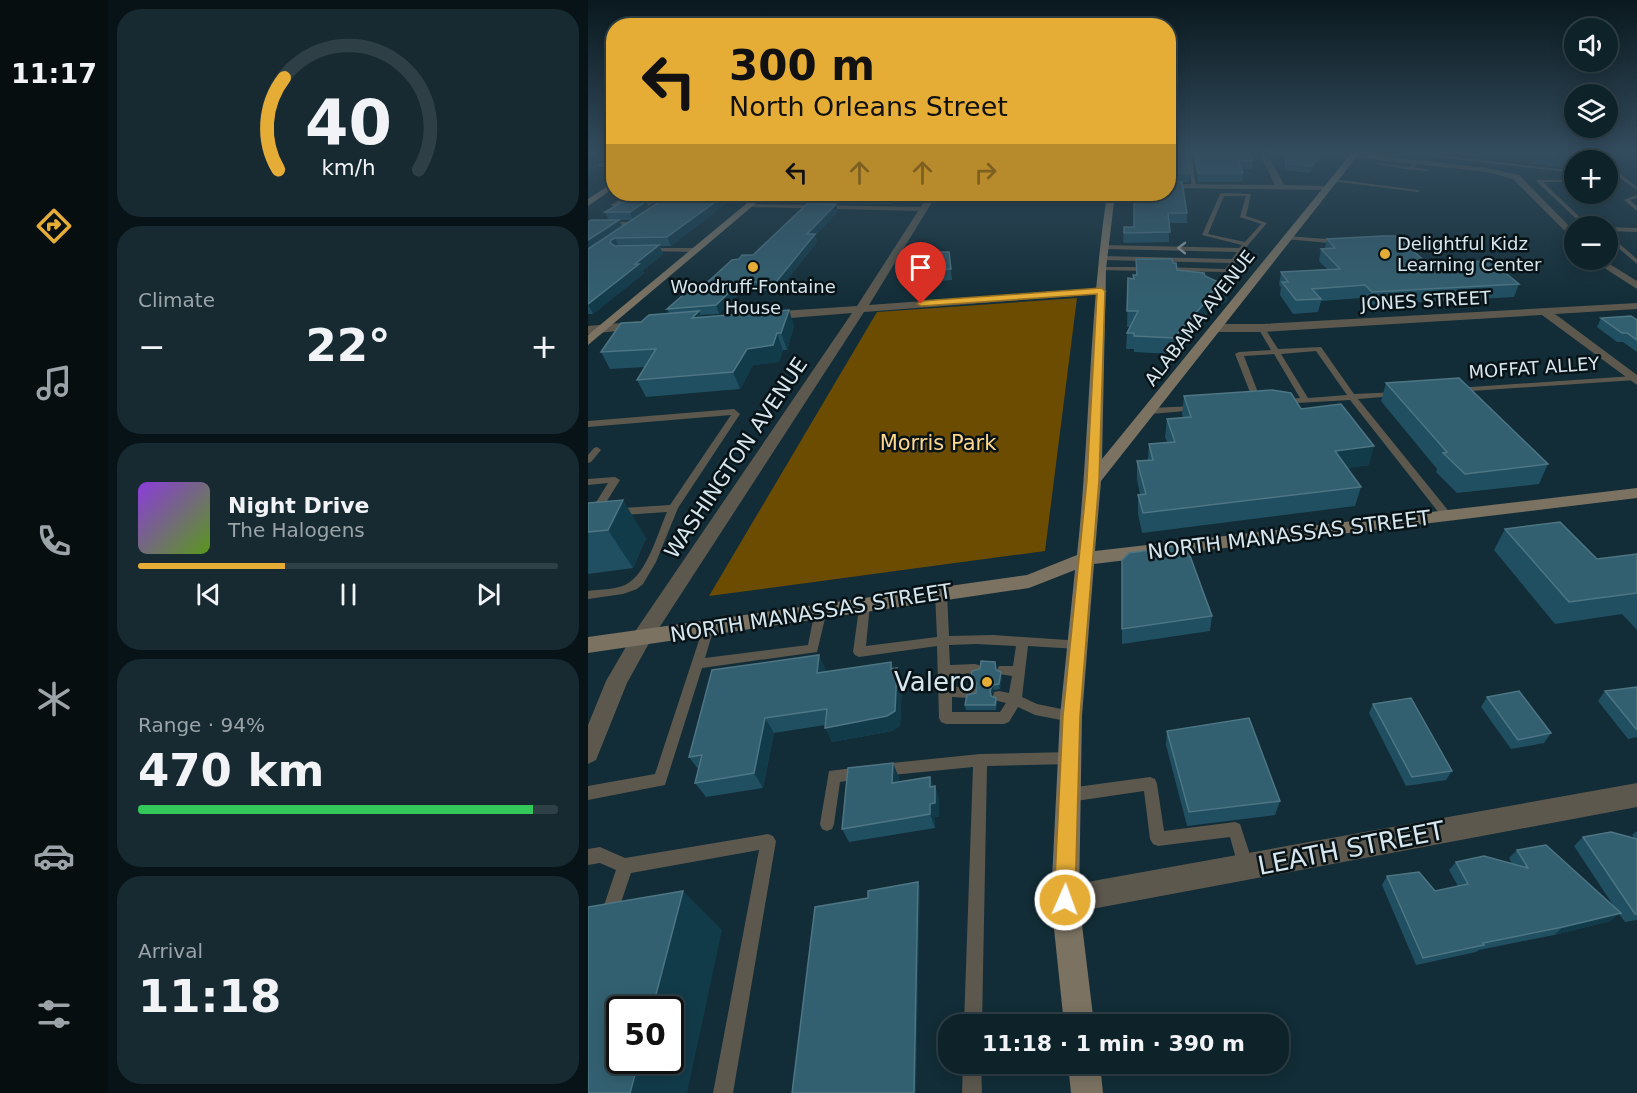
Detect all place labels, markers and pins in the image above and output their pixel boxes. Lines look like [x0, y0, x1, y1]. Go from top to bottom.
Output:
place label: Delightful Kidz Learning Center [1397, 233, 1542, 275]
pin [895, 242, 946, 304]
marker: Delightful Kidz Learning Center [1378, 247, 1392, 261]
marker: Woodruff-Fontaine House [746, 260, 760, 274]
place label: Woodruff-Fontaine House [670, 276, 836, 318]
place label: Valero [894, 667, 975, 697]
marker: Valero [980, 675, 994, 689]

